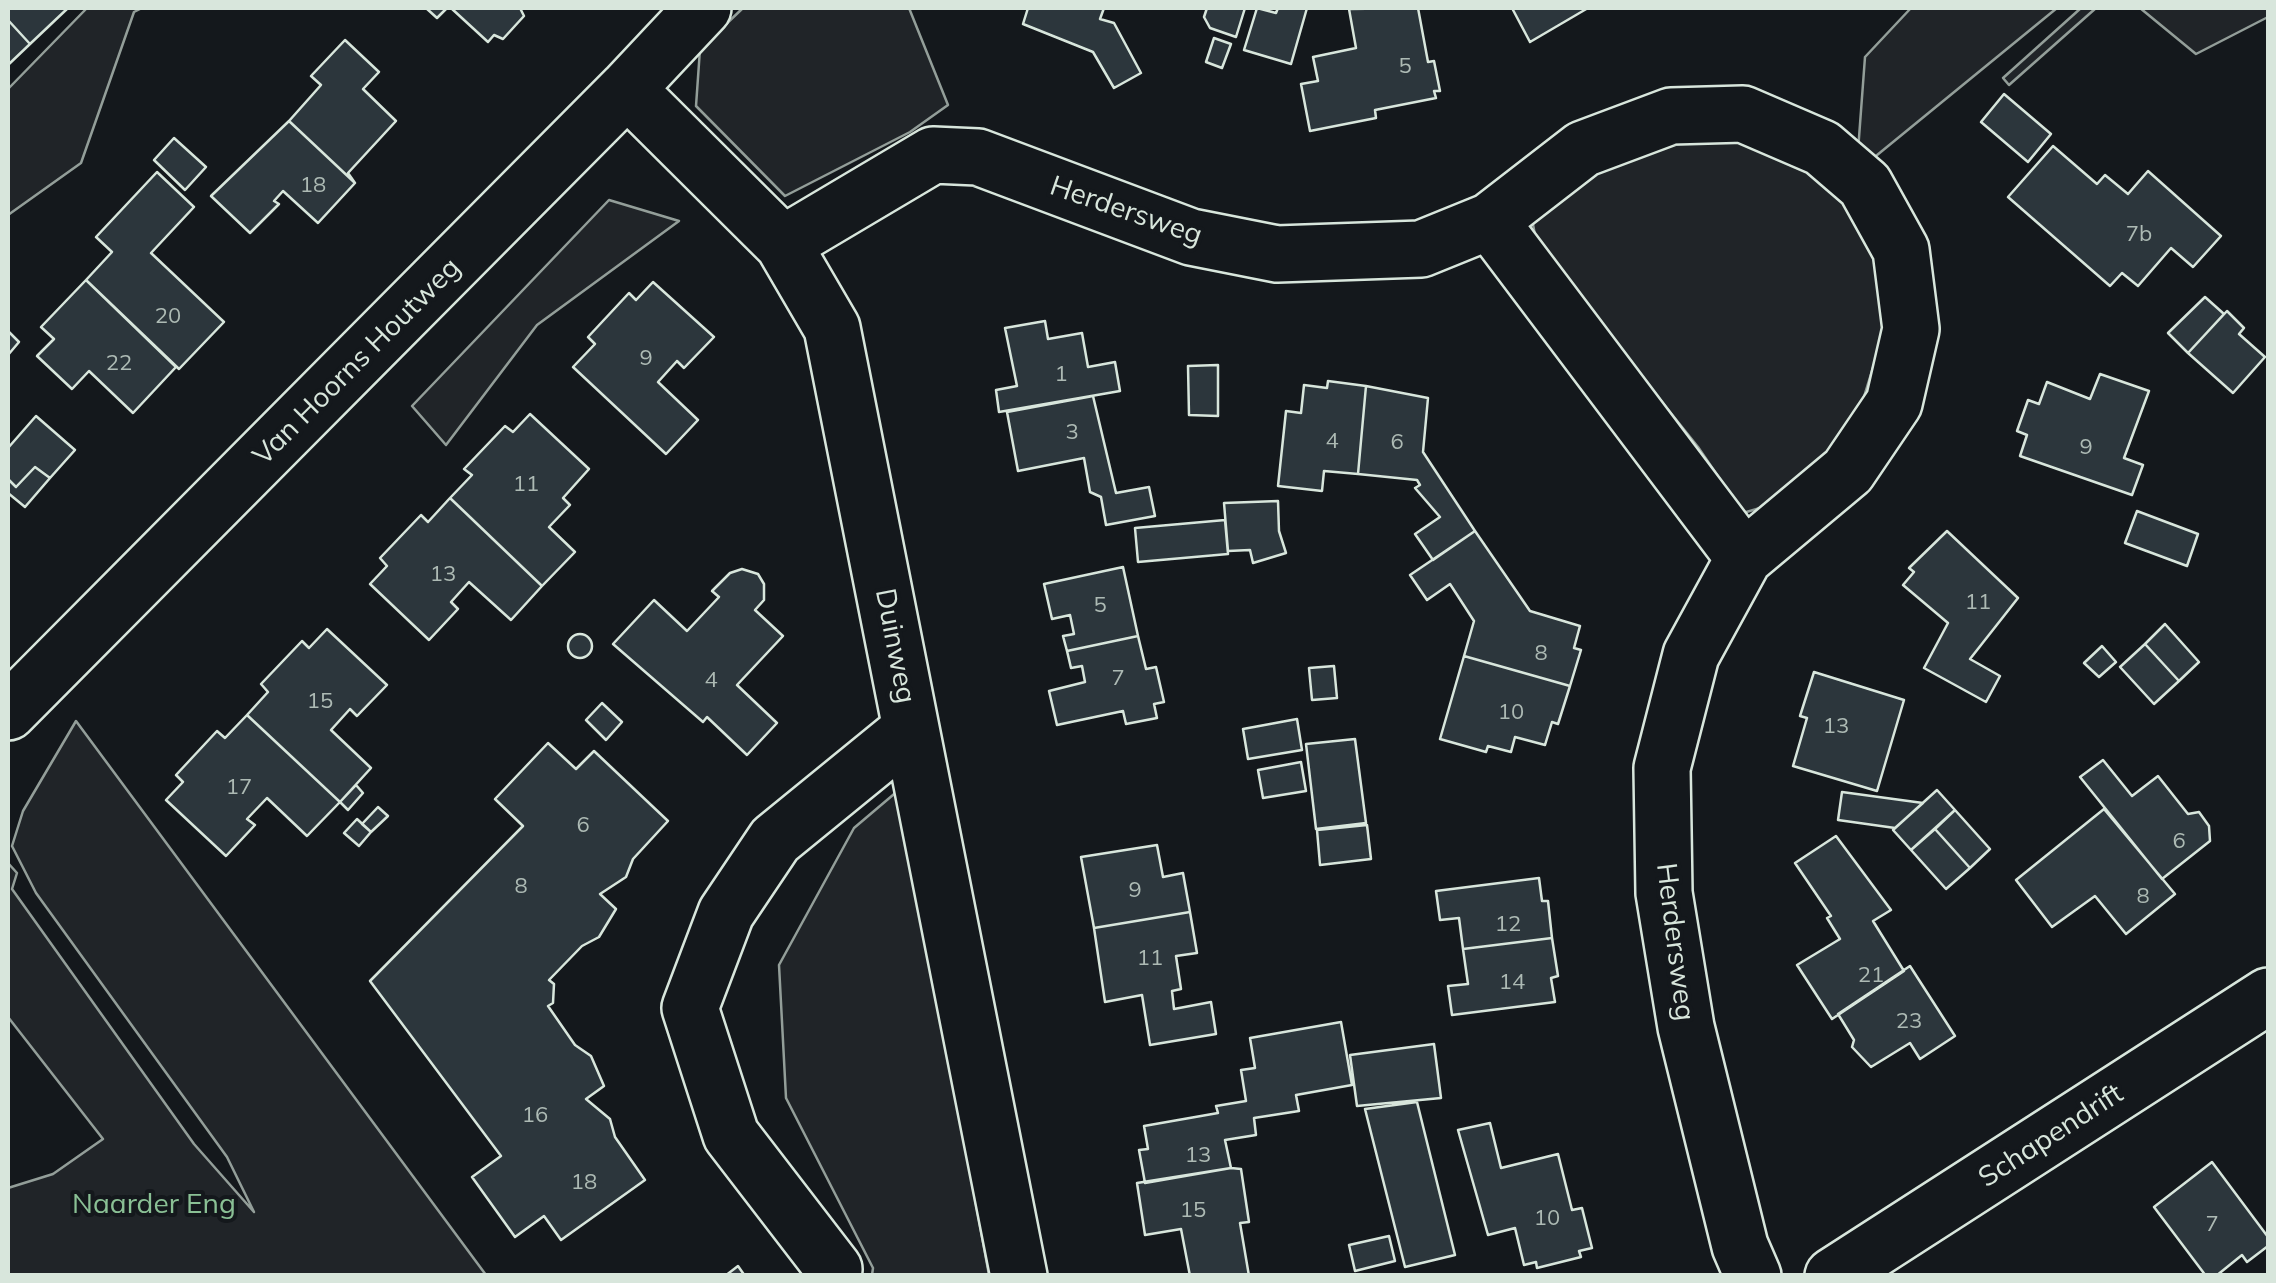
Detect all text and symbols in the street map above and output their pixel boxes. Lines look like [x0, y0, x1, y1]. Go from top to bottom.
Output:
house number: 5 [1398, 53, 1412, 79]
street label: Herdersweg [1046, 169, 1206, 253]
house number: 18 [300, 172, 326, 198]
house number: 7b [2126, 221, 2152, 247]
street label: Van Hoorns Houtweg [246, 251, 468, 473]
house number: 20 [155, 303, 181, 329]
house number: 9 [639, 345, 653, 371]
house number: 22 [106, 350, 132, 376]
house number: 1 [1054, 361, 1068, 387]
house number: 3 [1065, 419, 1079, 445]
house number: 4 [1325, 428, 1339, 454]
house number: 6 [1390, 429, 1404, 455]
house number: 9 [2079, 434, 2093, 460]
house number: 11 [513, 471, 539, 497]
house number: 13 [430, 561, 456, 587]
street label: Duinweg [867, 586, 923, 706]
house number: 11 [1965, 589, 1991, 615]
house number: 5 [1093, 592, 1107, 618]
house number: 8 [1534, 640, 1548, 666]
house number: 7 [1111, 665, 1125, 691]
house number: 4 [704, 667, 718, 693]
house number: 15 [307, 688, 333, 714]
house number: 10 [1498, 699, 1524, 725]
house number: 13 [1823, 713, 1849, 739]
house number: 17 [226, 774, 252, 800]
house number: 6 [576, 812, 590, 838]
house number: 6 [2172, 828, 2186, 854]
street label: Herdersweg [1649, 861, 1701, 1023]
house number: 8 [514, 873, 528, 899]
house number: 9 [1128, 877, 1142, 903]
house number: 8 [2136, 883, 2150, 909]
house number: 12 [1495, 911, 1521, 937]
house number: 11 [1137, 945, 1163, 971]
house number: 21 [1858, 962, 1884, 988]
house number: 14 [1499, 969, 1525, 995]
house number: 23 [1896, 1008, 1922, 1034]
street label: Schapendrift [1973, 1077, 2129, 1195]
house number: 16 [522, 1102, 548, 1128]
house number: 13 [1185, 1142, 1211, 1168]
house number: 18 [571, 1169, 597, 1195]
park label: Naarder Eng [72, 1188, 236, 1222]
house number: 15 [1180, 1197, 1206, 1223]
house number: 10 [1534, 1205, 1560, 1231]
house number: 7 [2205, 1211, 2219, 1237]

